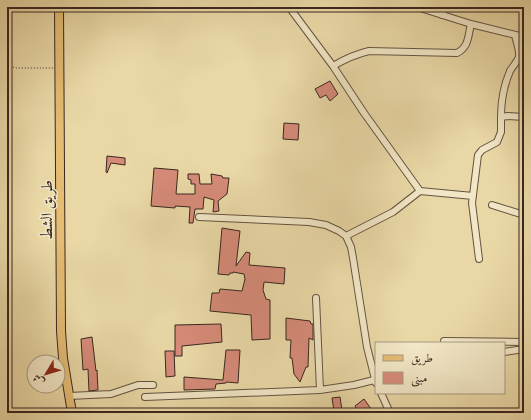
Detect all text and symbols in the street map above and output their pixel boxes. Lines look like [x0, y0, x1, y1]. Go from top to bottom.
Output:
street label: طريق الشط [37, 180, 57, 240]
legend [375, 342, 505, 394]
text: طريق [411, 351, 433, 366]
north arrow [26, 354, 66, 394]
text: ش [30, 371, 48, 388]
text: مبنى [411, 371, 427, 387]

